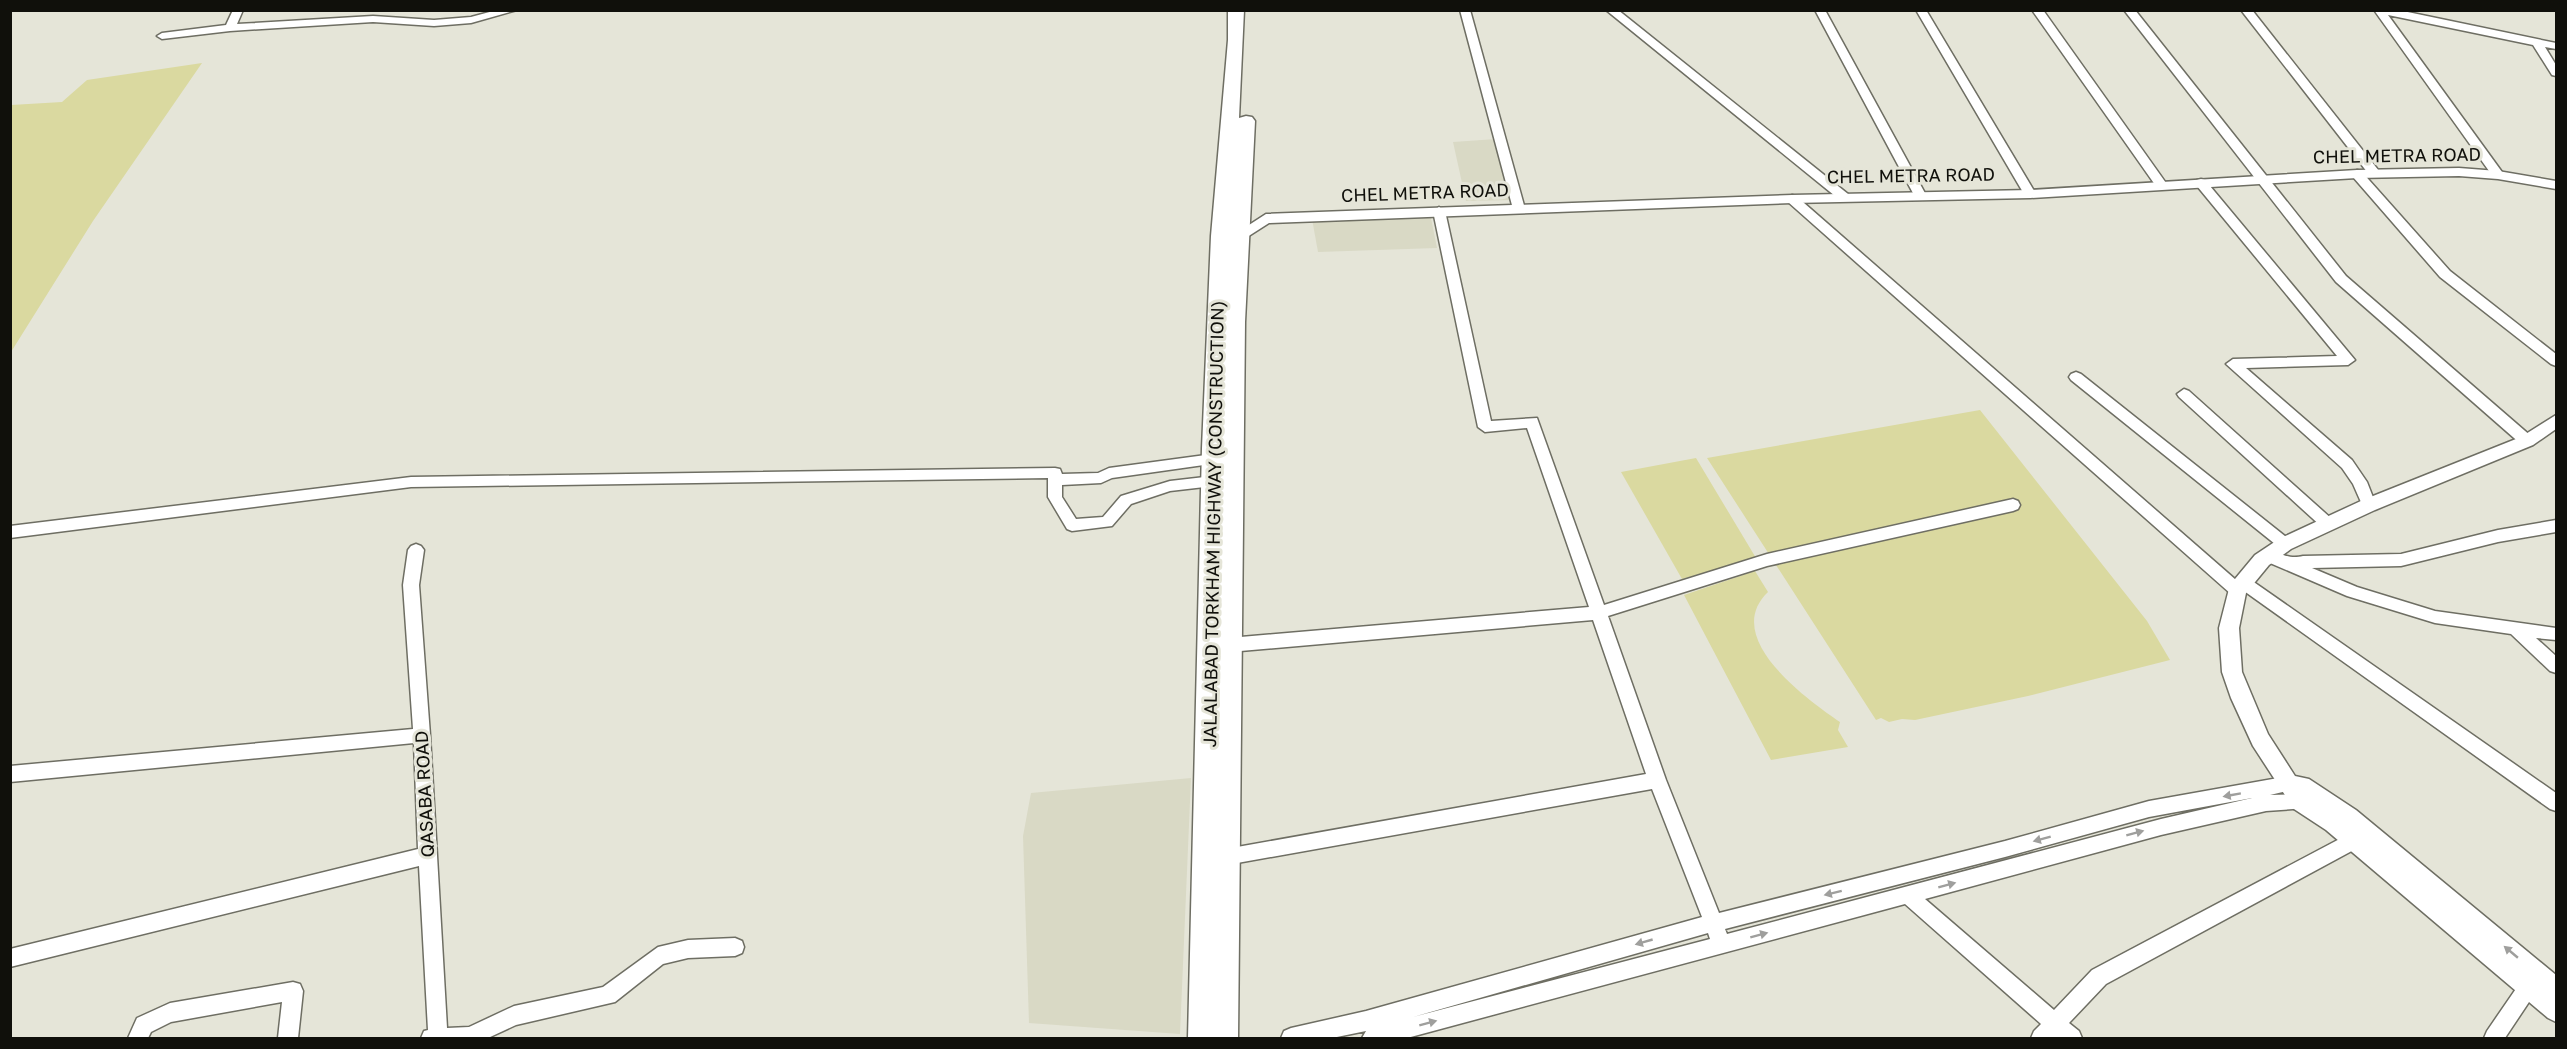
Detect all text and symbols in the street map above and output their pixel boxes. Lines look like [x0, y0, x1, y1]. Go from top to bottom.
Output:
street label: CHEL METRA ROAD [2313, 143, 2481, 167]
street label: CHEL METRA ROAD [1827, 163, 1995, 187]
street label: CHEL METRA ROAD [1341, 178, 1509, 206]
street label: JALALABAD TORKHAM HIGHWAY (CONSTRUCTION) [1198, 300, 1228, 748]
street label: QASABA ROAD [410, 730, 438, 858]
one-way arrow [2222, 791, 2241, 800]
one-way arrow [2126, 828, 2144, 838]
one-way arrow [2033, 835, 2051, 844]
one-way arrow [1938, 880, 1956, 889]
one-way arrow [1823, 888, 1842, 898]
one-way arrow [1750, 930, 1768, 940]
one-way arrow [1635, 938, 1653, 947]
one-way arrow [2504, 946, 2519, 958]
one-way arrow [1419, 1018, 1437, 1028]

